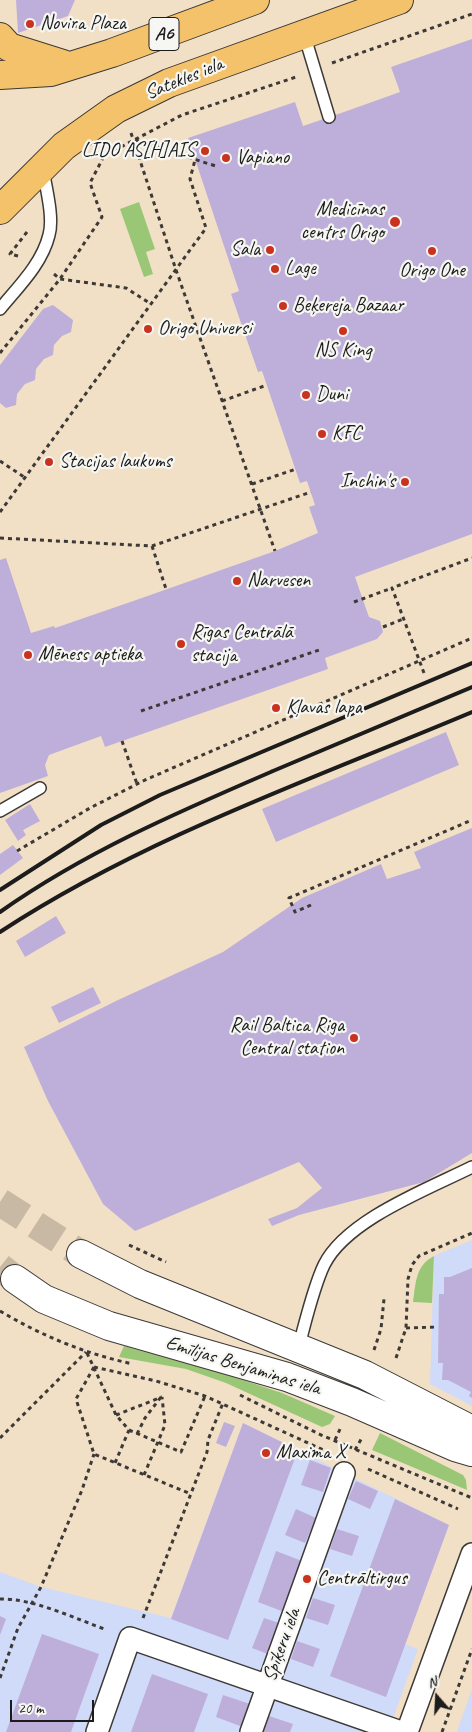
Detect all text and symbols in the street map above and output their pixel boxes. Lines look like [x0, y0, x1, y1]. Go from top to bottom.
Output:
place label: Novira Plaza [40, 12, 126, 36]
marker: Novira Plaza [24, 18, 36, 30]
road number: A6 [149, 18, 179, 50]
street label: Satekles iela [141, 53, 227, 105]
place label: LIDO AS[H]AIS [82, 139, 195, 163]
marker: LIDO AS[H]AIS [199, 145, 211, 157]
place label: Vapiano [236, 146, 289, 170]
marker: Vapiano [220, 152, 232, 164]
place label: Medicīnas centrs Origo [301, 198, 384, 245]
marker: Medicīnas centrs Origo [388, 215, 402, 229]
place label: Sala [230, 238, 260, 262]
marker: Sala [264, 244, 276, 256]
marker: Origo One [426, 245, 438, 257]
place label: Lage [285, 257, 316, 281]
place label: Origo One [399, 259, 465, 283]
marker: Lage [269, 263, 281, 275]
place label: Beķereja Bazaar [293, 294, 403, 318]
marker: Beķereja Bazaar [277, 300, 289, 312]
place label: Origo Universi [158, 317, 251, 341]
marker: Origo Universi [142, 323, 154, 335]
marker: NS King [337, 325, 349, 337]
place label: NS King [315, 339, 371, 363]
place label: Duni [316, 383, 348, 407]
marker: Duni [300, 389, 312, 401]
place label: KFC [332, 422, 361, 446]
marker: KFC [316, 428, 328, 440]
place label: Stacijas laukums [59, 450, 171, 474]
marker: Stacijas laukums [43, 456, 55, 468]
place label: Inchin's [340, 470, 395, 494]
marker: Inchin's [399, 476, 411, 488]
place label: Narvesen [247, 569, 310, 593]
marker: Narvesen [231, 575, 243, 587]
place label: Rīgas Centrālā stacija [191, 621, 293, 668]
marker: Rīgas Centrālā stacija [175, 638, 187, 650]
place label: Mēness aptieka [38, 643, 142, 667]
marker: Mēness aptieka [22, 649, 34, 661]
place label: Kļavas lapa [286, 696, 362, 720]
marker: Kļavas lapa [270, 702, 282, 714]
place label: Rail Baltica Riga Central station [230, 1014, 344, 1061]
marker: Rail Baltica Riga Central station [348, 1032, 360, 1044]
street label: Emīlijas Benjamiņas iela [163, 1331, 323, 1401]
place label: Maxima X [276, 1441, 345, 1465]
marker: Maxima X [260, 1447, 272, 1459]
place label: Centrāltirgus [317, 1567, 407, 1591]
marker: Centrāltirgus [301, 1573, 313, 1585]
street label: Spīķeru iela [258, 1605, 306, 1685]
north arrow [412, 1672, 462, 1722]
text: N [425, 1673, 439, 1692]
scale bar [12, 1690, 96, 1722]
text: 20 m [18, 1699, 44, 1718]

